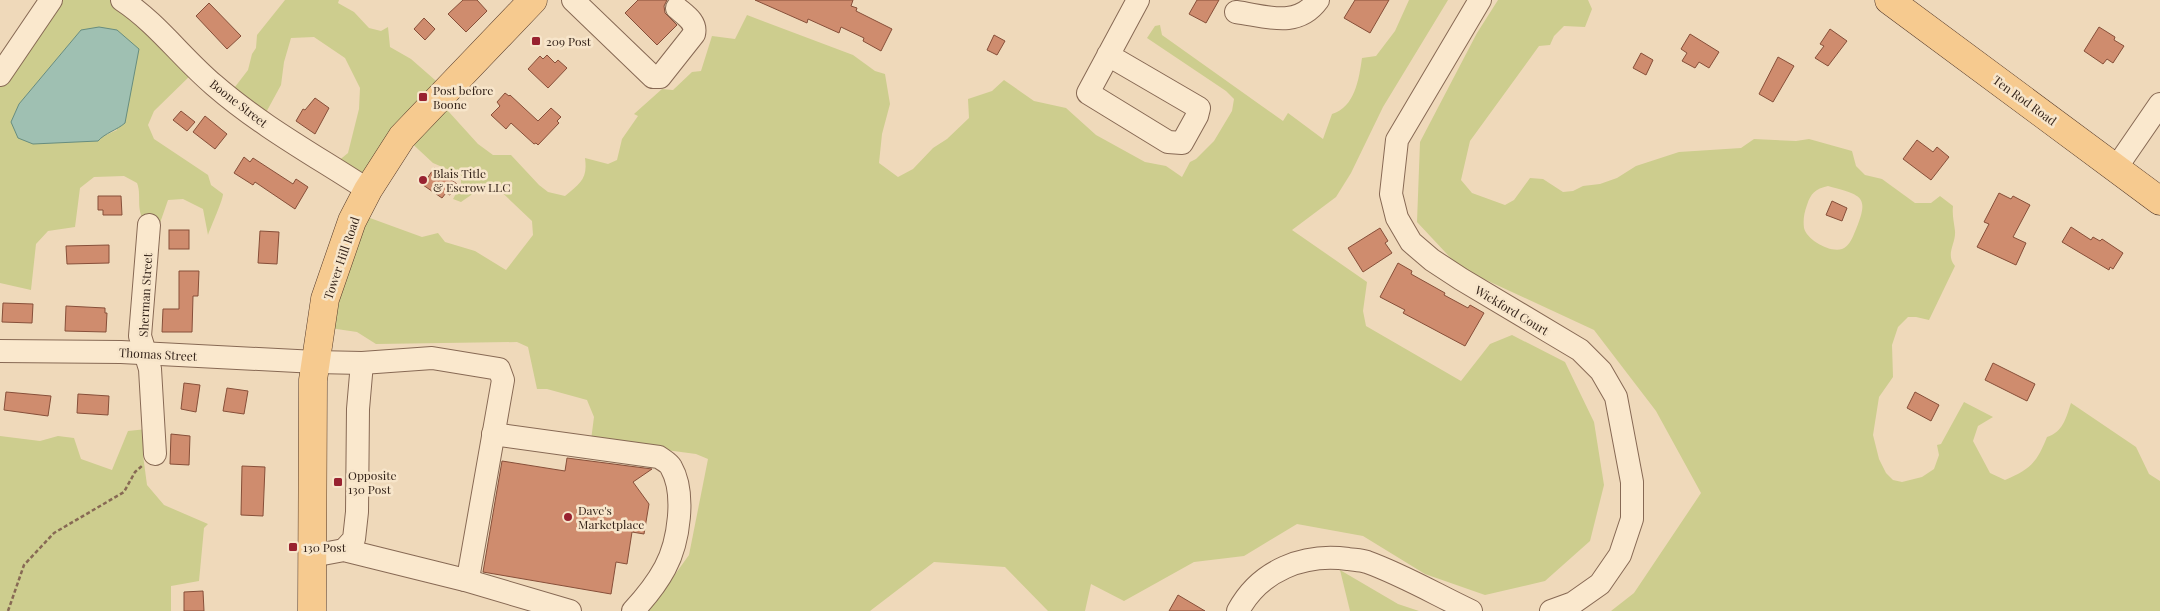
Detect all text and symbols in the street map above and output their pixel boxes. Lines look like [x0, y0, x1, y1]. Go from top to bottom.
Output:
place label: 209 Post [546, 33, 592, 49]
marker: 209 Post [530, 35, 542, 47]
street label: Ten Rod Road [1990, 72, 2060, 128]
street label: Boone Street [207, 75, 272, 131]
place label: Post before Boone [433, 82, 493, 112]
marker: Post before Boone [417, 91, 429, 103]
place label: Blais Title & Escrow LLC [433, 165, 510, 195]
marker: Blais Title & Escrow LLC [417, 174, 429, 186]
street label: Tower Hill Road [319, 214, 363, 301]
street label: Sherman Street [135, 252, 155, 337]
street label: Wickford Court [1471, 281, 1552, 339]
street label: Thomas Street [119, 344, 198, 364]
place label: Opposite 130 Post [348, 467, 397, 497]
marker: Opposite 130 Post [332, 476, 344, 488]
place label: Dave's Marketplace [578, 502, 644, 532]
marker: Dave's Marketplace [562, 511, 574, 523]
place label: 130 Post [303, 539, 347, 555]
marker: 130 Post [287, 541, 299, 553]

